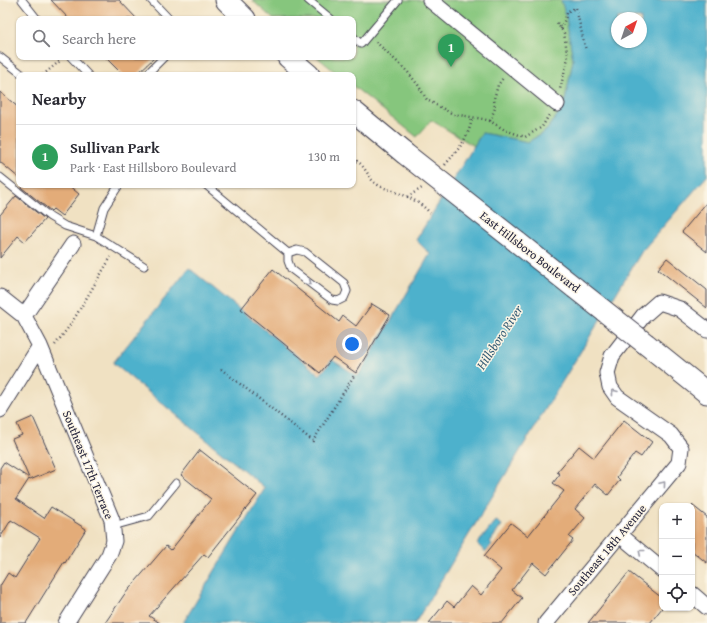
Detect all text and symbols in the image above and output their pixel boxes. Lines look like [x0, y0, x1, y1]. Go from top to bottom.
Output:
north arrow [611, 12, 647, 48]
search box [16, 16, 356, 60]
icon: search [30, 27, 52, 49]
text: Search here [62, 28, 136, 49]
pin: 1 [438, 34, 464, 67]
text: Nearby [32, 86, 86, 111]
text: Sullivan Park [70, 137, 160, 158]
text: 1 [42, 147, 48, 166]
text: 130 m [308, 147, 340, 166]
text: Park · East Hillsboro Boulevard [70, 158, 236, 177]
street label: East Hillsboro Boulevard [477, 207, 585, 297]
one-way arrow [304, 278, 311, 285]
water label: Hillsboro River [471, 300, 528, 374]
your location [342, 334, 362, 354]
one-way arrow [612, 389, 619, 396]
street label: Southeast 17th Terrace [59, 408, 118, 522]
one-way arrow [658, 481, 665, 488]
street label: Southeast 18th Avenue [563, 500, 650, 599]
map controls [659, 503, 695, 611]
button: + [659, 503, 695, 539]
button: − [659, 539, 695, 575]
one-way arrow [638, 550, 646, 557]
button: locate [659, 575, 695, 611]

